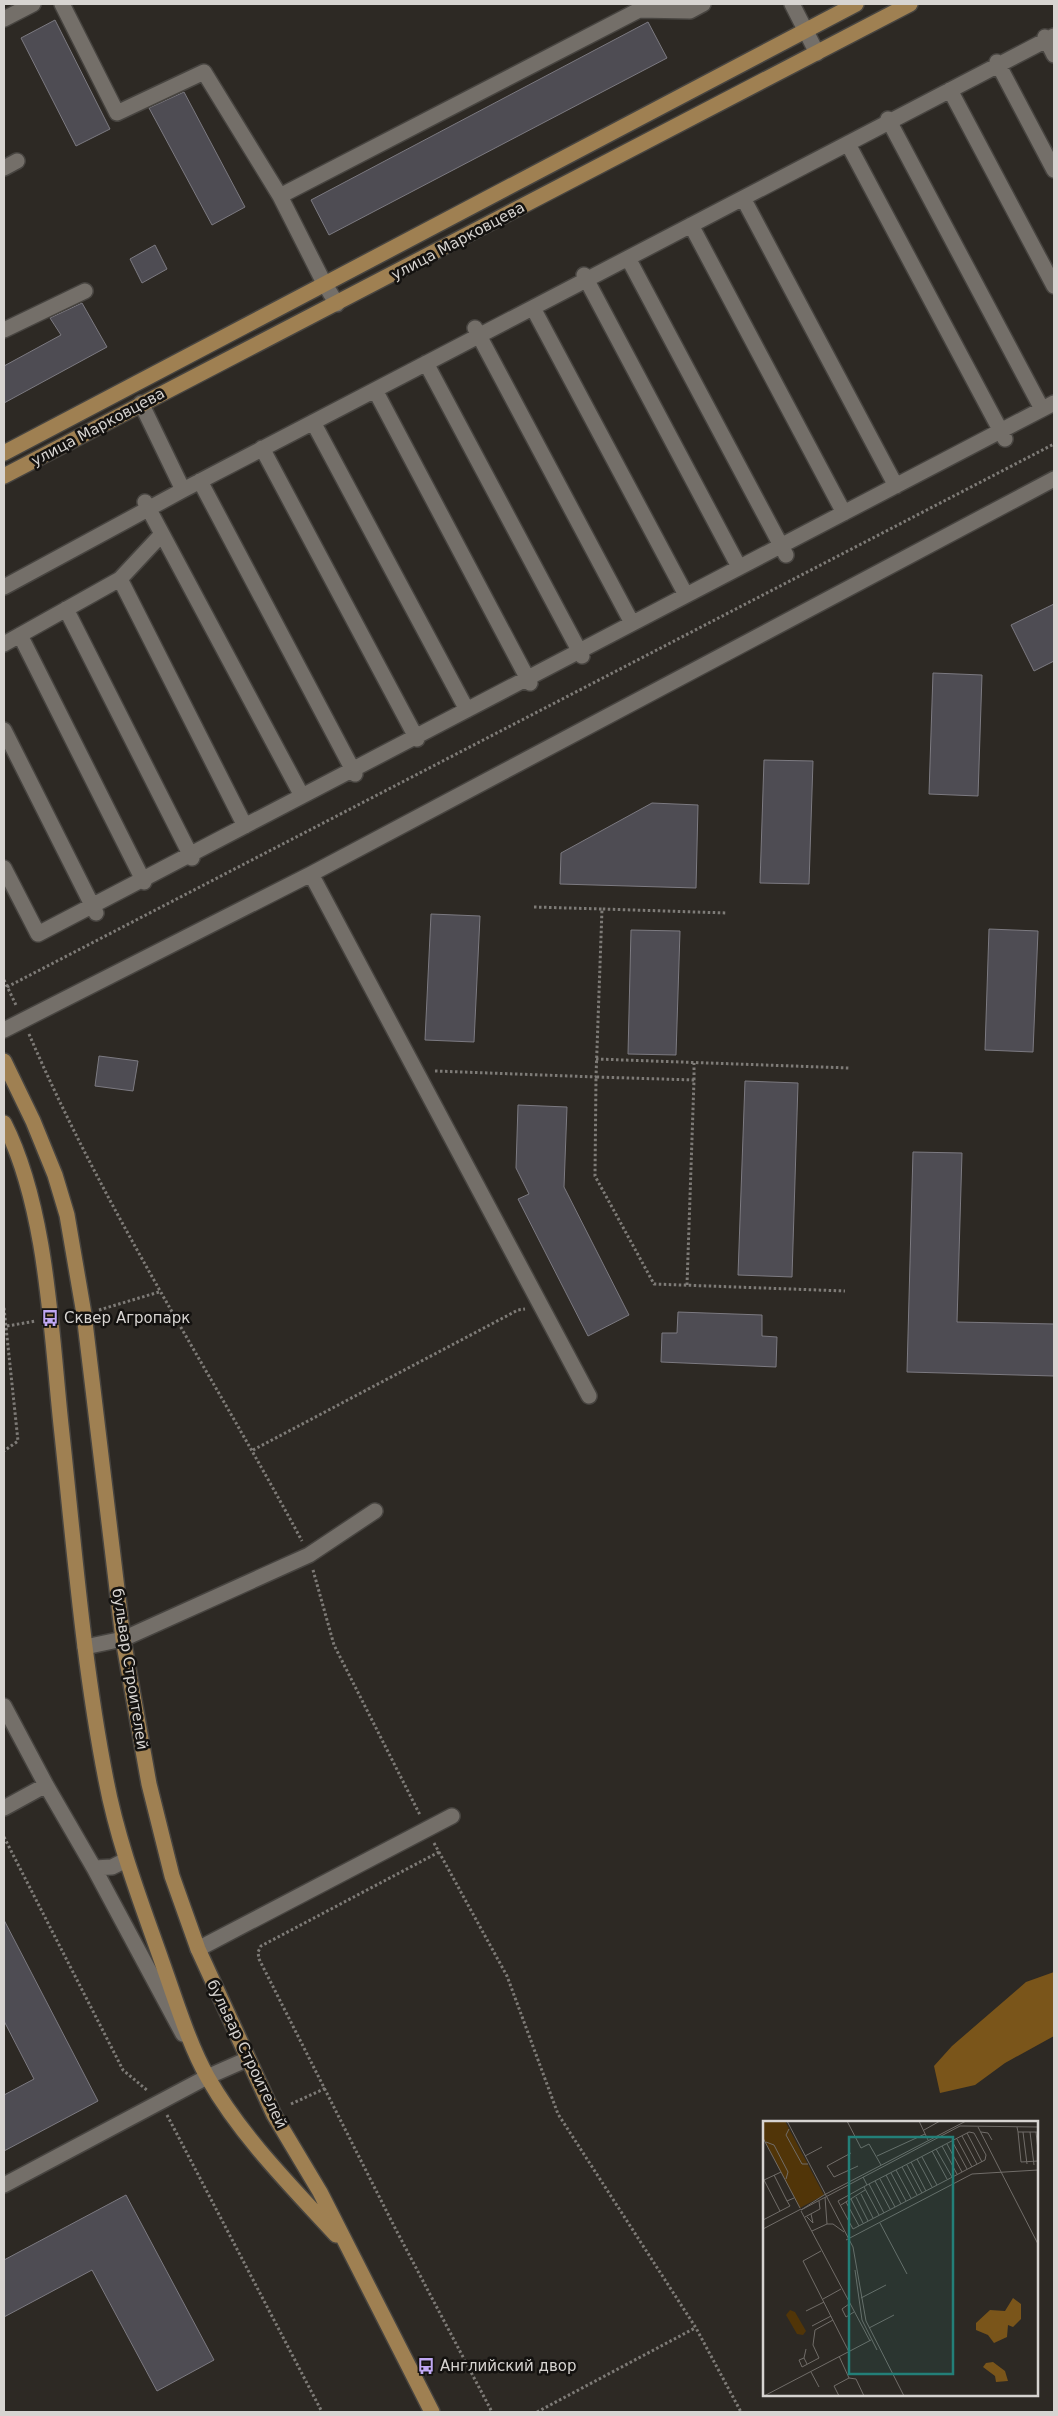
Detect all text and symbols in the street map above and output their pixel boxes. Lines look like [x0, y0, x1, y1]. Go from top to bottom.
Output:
street label: улица Марковцева [388, 198, 528, 284]
street label: улица Марковцева [28, 384, 168, 470]
bus stop icon: Сквер Агропарк [40, 1308, 60, 1328]
place label: Сквер Агропарк [64, 1309, 190, 1327]
street label: бульвар Строителей [108, 1587, 152, 1751]
street label: бульвар Строителей [203, 1977, 291, 2131]
inset map [763, 2121, 1038, 2396]
bus stop icon: Английский двор [416, 2356, 436, 2376]
place label: Английский двор [440, 2357, 577, 2375]

